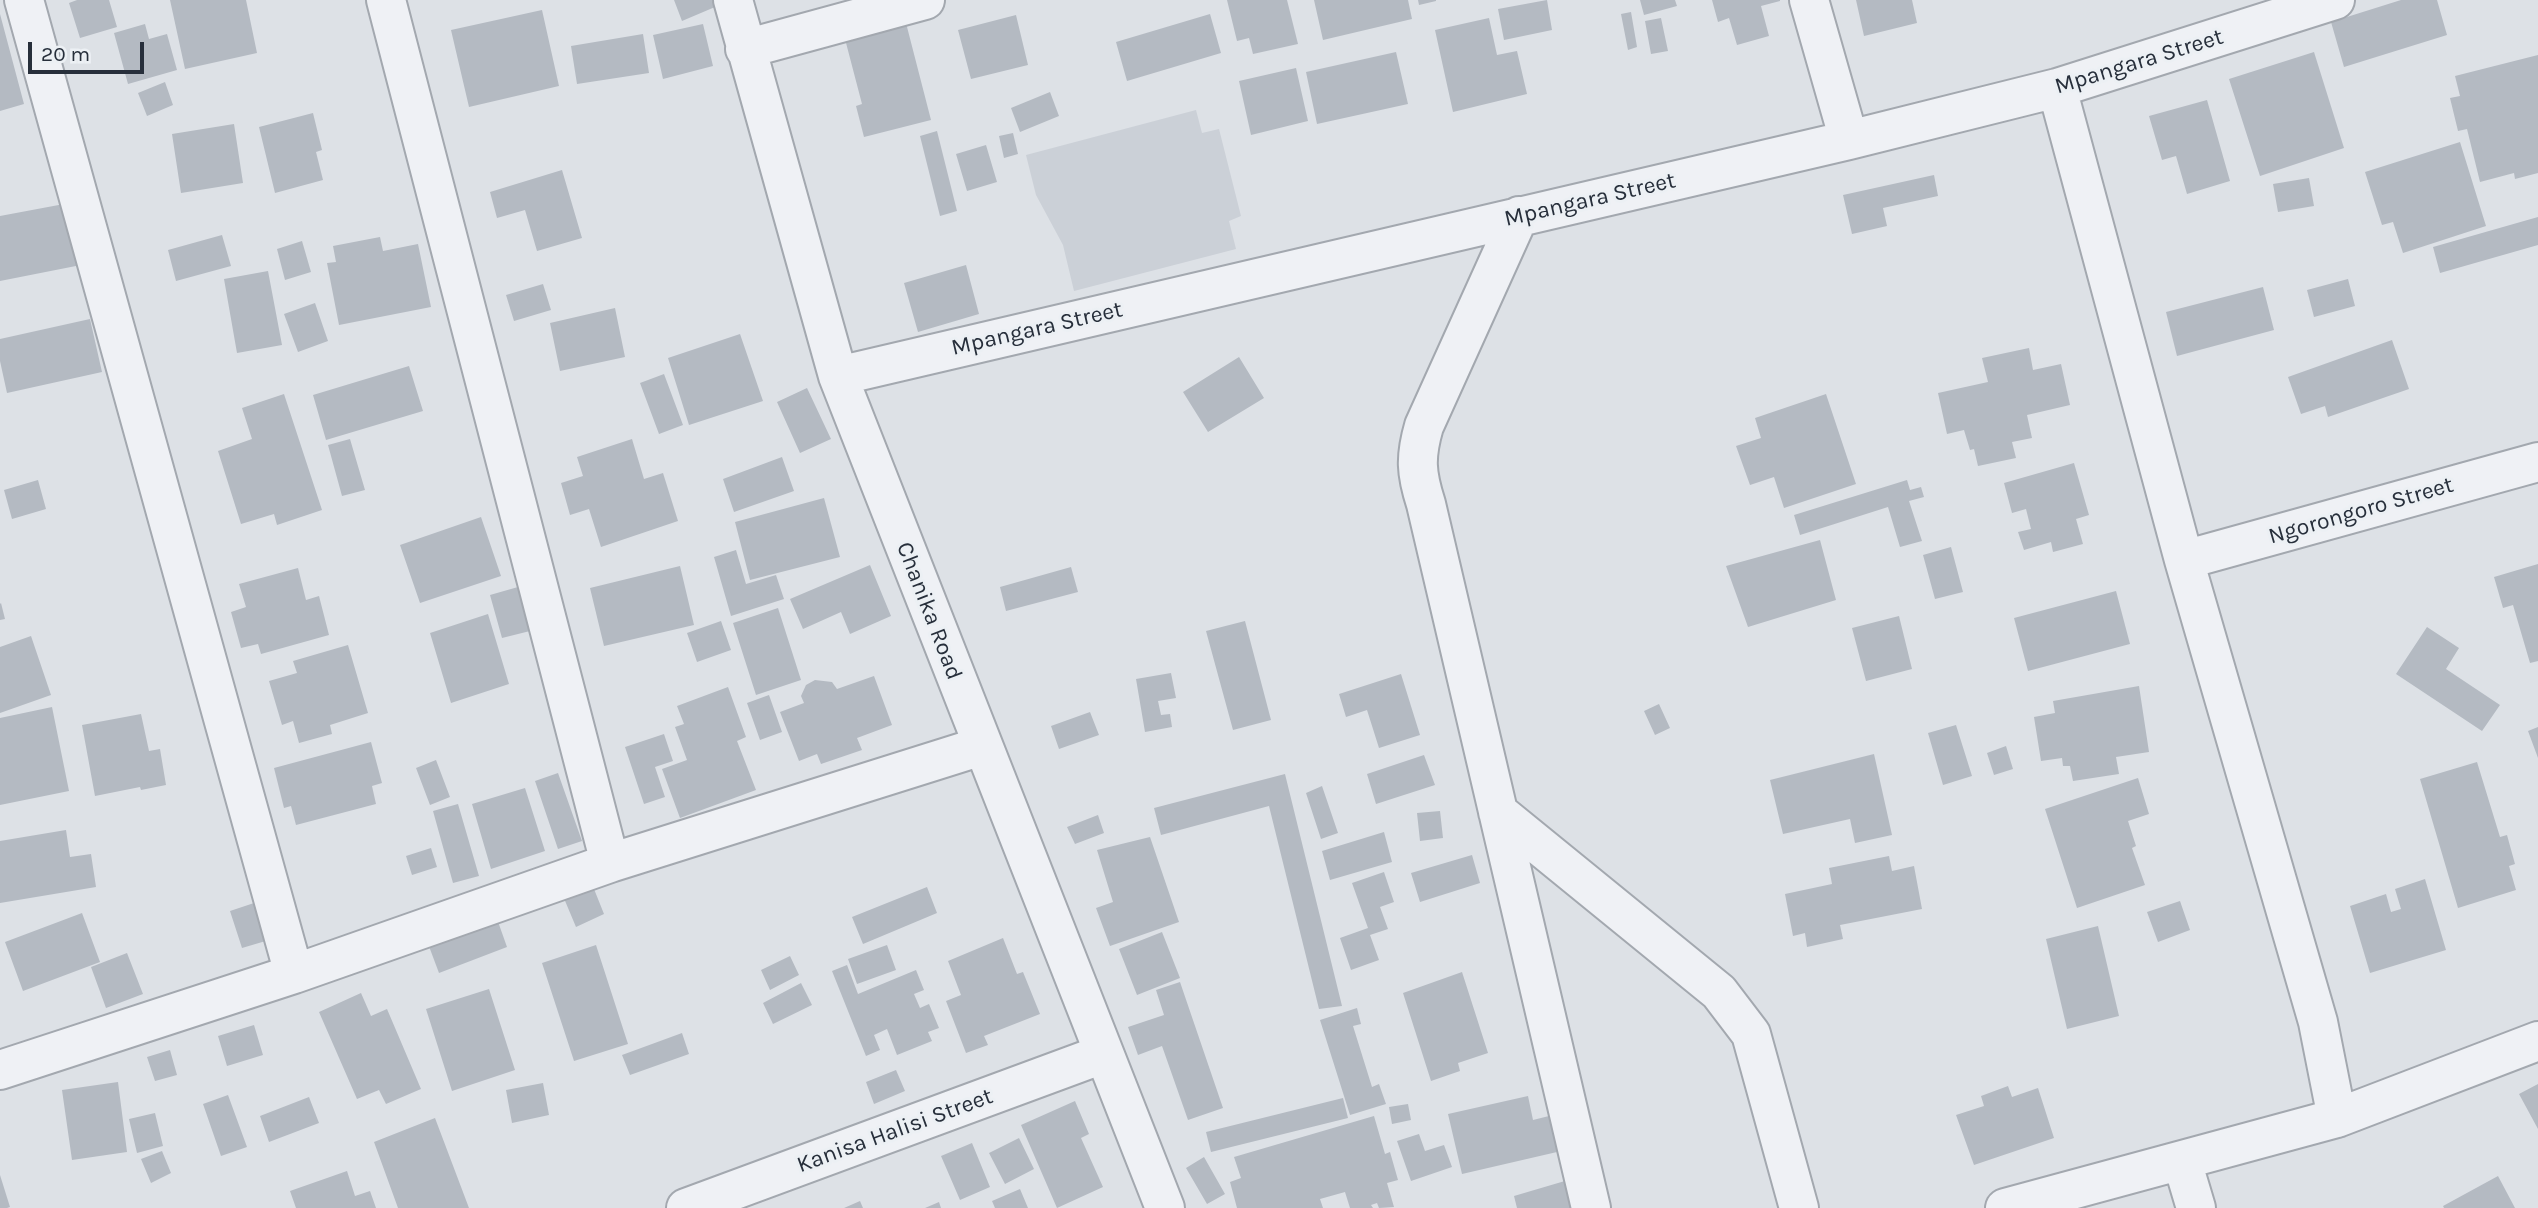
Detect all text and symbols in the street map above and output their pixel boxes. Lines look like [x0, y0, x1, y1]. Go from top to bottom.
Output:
street label: Mpangara Street [2051, 23, 2227, 101]
scale bar [32, 28, 147, 72]
text: 20 m [41, 42, 90, 66]
street label: Mpangara Street [1502, 167, 1678, 233]
street label: Mpangara Street [949, 296, 1125, 362]
street label: Ngorongoro Street [2265, 471, 2457, 551]
street label: Chanika Road [890, 538, 968, 684]
street label: Kanisa Halisi Street [793, 1083, 997, 1179]

